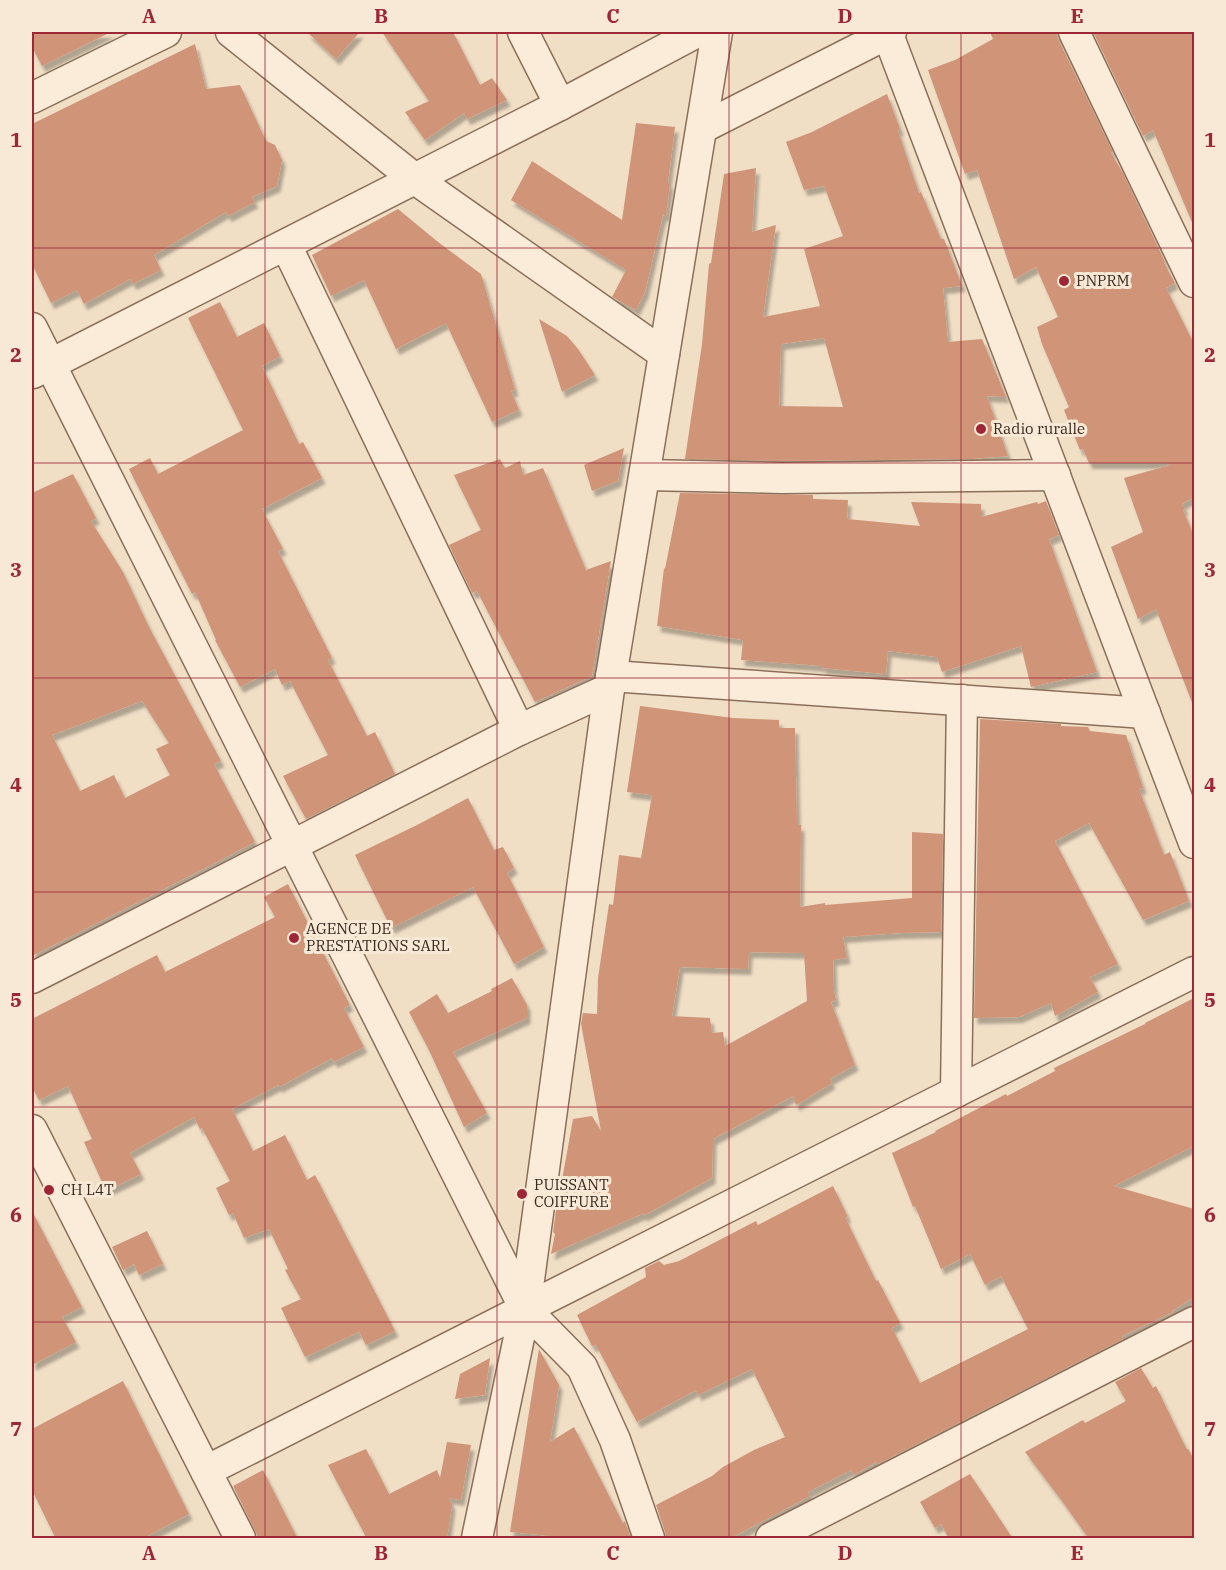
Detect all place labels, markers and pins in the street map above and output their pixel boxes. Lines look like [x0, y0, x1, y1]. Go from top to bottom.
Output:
place label: PNPRM [1076, 271, 1130, 290]
marker: PNPRM [1057, 274, 1071, 288]
place label: Radio ruralle [993, 419, 1085, 438]
marker: Radio ruralle [974, 422, 988, 436]
place label: AGENCE DE PRESTATIONS SARL [306, 919, 450, 955]
marker: AGENCE DE PRESTATIONS SARL [287, 931, 301, 945]
place label: PUISSANT COIFFURE [534, 1175, 609, 1211]
place label: CH L4T [61, 1180, 114, 1199]
marker: CH L4T [42, 1183, 56, 1197]
marker: PUISSANT COIFFURE [515, 1187, 529, 1201]

